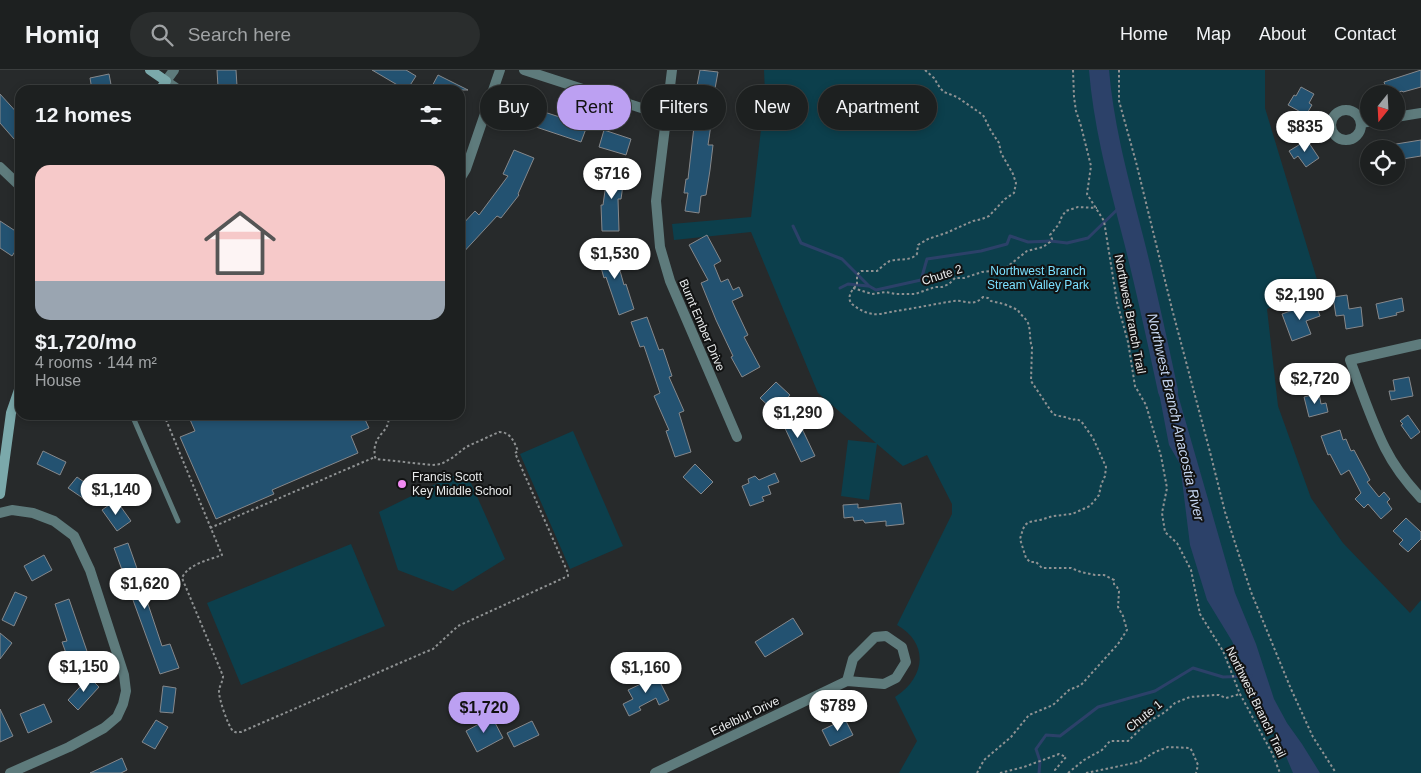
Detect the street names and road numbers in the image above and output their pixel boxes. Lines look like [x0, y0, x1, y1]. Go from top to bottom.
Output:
street label: Northwest Branch Trail [1112, 253, 1148, 375]
street label: Chute 2 [920, 262, 964, 288]
street label: Burnt Ember Drive [676, 277, 728, 373]
street label: Northwest Branch Trail [1223, 644, 1289, 760]
street label: Edelblut Drive [708, 693, 782, 739]
street label: Chute 1 [1123, 697, 1165, 735]

